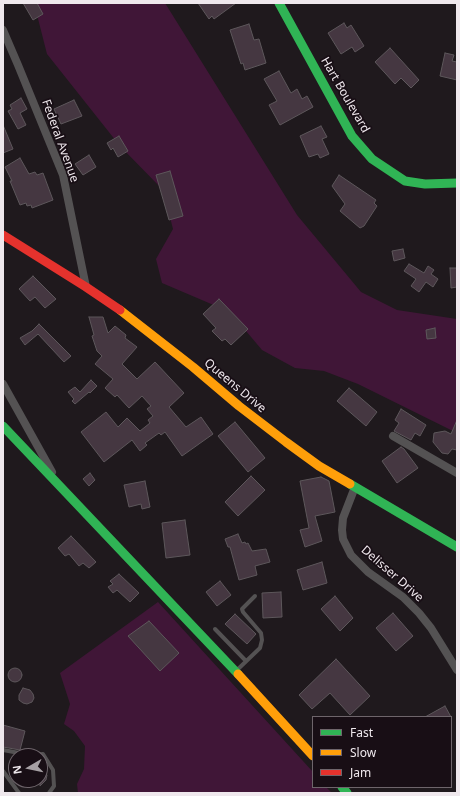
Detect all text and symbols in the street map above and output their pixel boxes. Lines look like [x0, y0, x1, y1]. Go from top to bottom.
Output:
street label: Hart Boulevard [318, 55, 372, 135]
street label: Federal Avenue [38, 98, 82, 184]
street label: Queens Drive [201, 356, 269, 416]
street label: Delisser Drive [358, 543, 426, 605]
legend [312, 716, 452, 788]
text: Fast [350, 724, 373, 741]
text: Slow [350, 744, 376, 761]
north arrow [8, 748, 48, 788]
text: N [9, 764, 25, 775]
text: Jam [350, 764, 371, 781]

